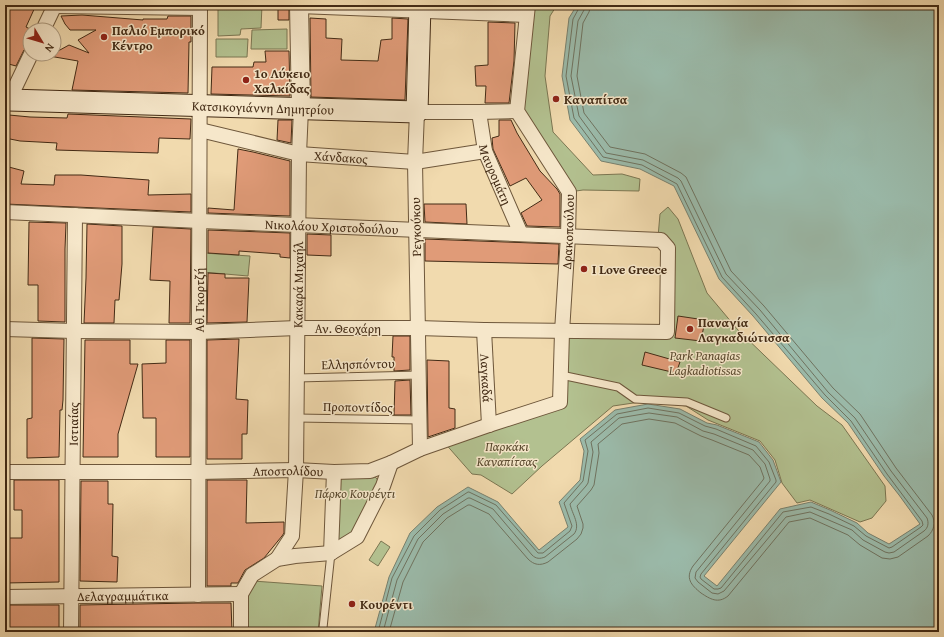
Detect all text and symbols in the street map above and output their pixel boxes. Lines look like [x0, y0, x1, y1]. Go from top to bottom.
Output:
place label: Παλιό Εμπορικό Κέντρο [112, 21, 205, 55]
north arrow [22, 22, 62, 62]
marker: Παλιό Εμπορικό Κέντρο [99, 32, 109, 42]
text: N [41, 40, 58, 56]
place label: 1ο Λύκειο Χαλκίδας [254, 64, 310, 98]
marker: 1ο Λύκειο Χαλκίδας [241, 75, 251, 85]
place label: Καναπίτσα [564, 90, 628, 109]
marker: Καναπίτσα [551, 94, 561, 104]
street label: Κατσικογιάννη Δημητρίου [192, 96, 334, 119]
street label: Μαυρομάτη [475, 143, 517, 208]
street label: Χάνδακος [313, 146, 369, 168]
street label: Δρακοπούλου [556, 194, 578, 270]
street label: Ρεγκούκου [406, 197, 426, 257]
street label: Νικολάου Χριστοδούλου [265, 214, 399, 239]
street label: Κακαρά Μιχαήλ [288, 240, 308, 328]
place label: I Love Greece [592, 260, 667, 279]
marker: I Love Greece [579, 264, 589, 274]
street label: Αθ. Γκορτζή [189, 268, 209, 332]
place label: Παναγία Λαγκαδιώτισσα [698, 313, 790, 347]
street label: Αν. Θεοχάρη [315, 319, 381, 338]
marker: Παναγία Λαγκαδιώτισσα [685, 324, 695, 334]
park label: Park Panagias Lagkadiotissas [668, 346, 742, 380]
street label: Λαγκαδά [476, 353, 497, 403]
street label: Ελλησπόντου [321, 354, 395, 374]
street label: Προποντίδος [323, 397, 394, 417]
street label: Ιστιαίας [63, 402, 83, 446]
park label: Παρκάκι Καναπίτσας [476, 437, 538, 471]
street label: Αποστολίδου [252, 460, 324, 481]
park label: Πάρκο Κουρέντι [314, 484, 396, 503]
street label: Δελαγραμμάτικα [77, 585, 169, 606]
place label: Κουρέντι [360, 595, 413, 614]
marker: Κουρέντι [347, 599, 357, 609]

